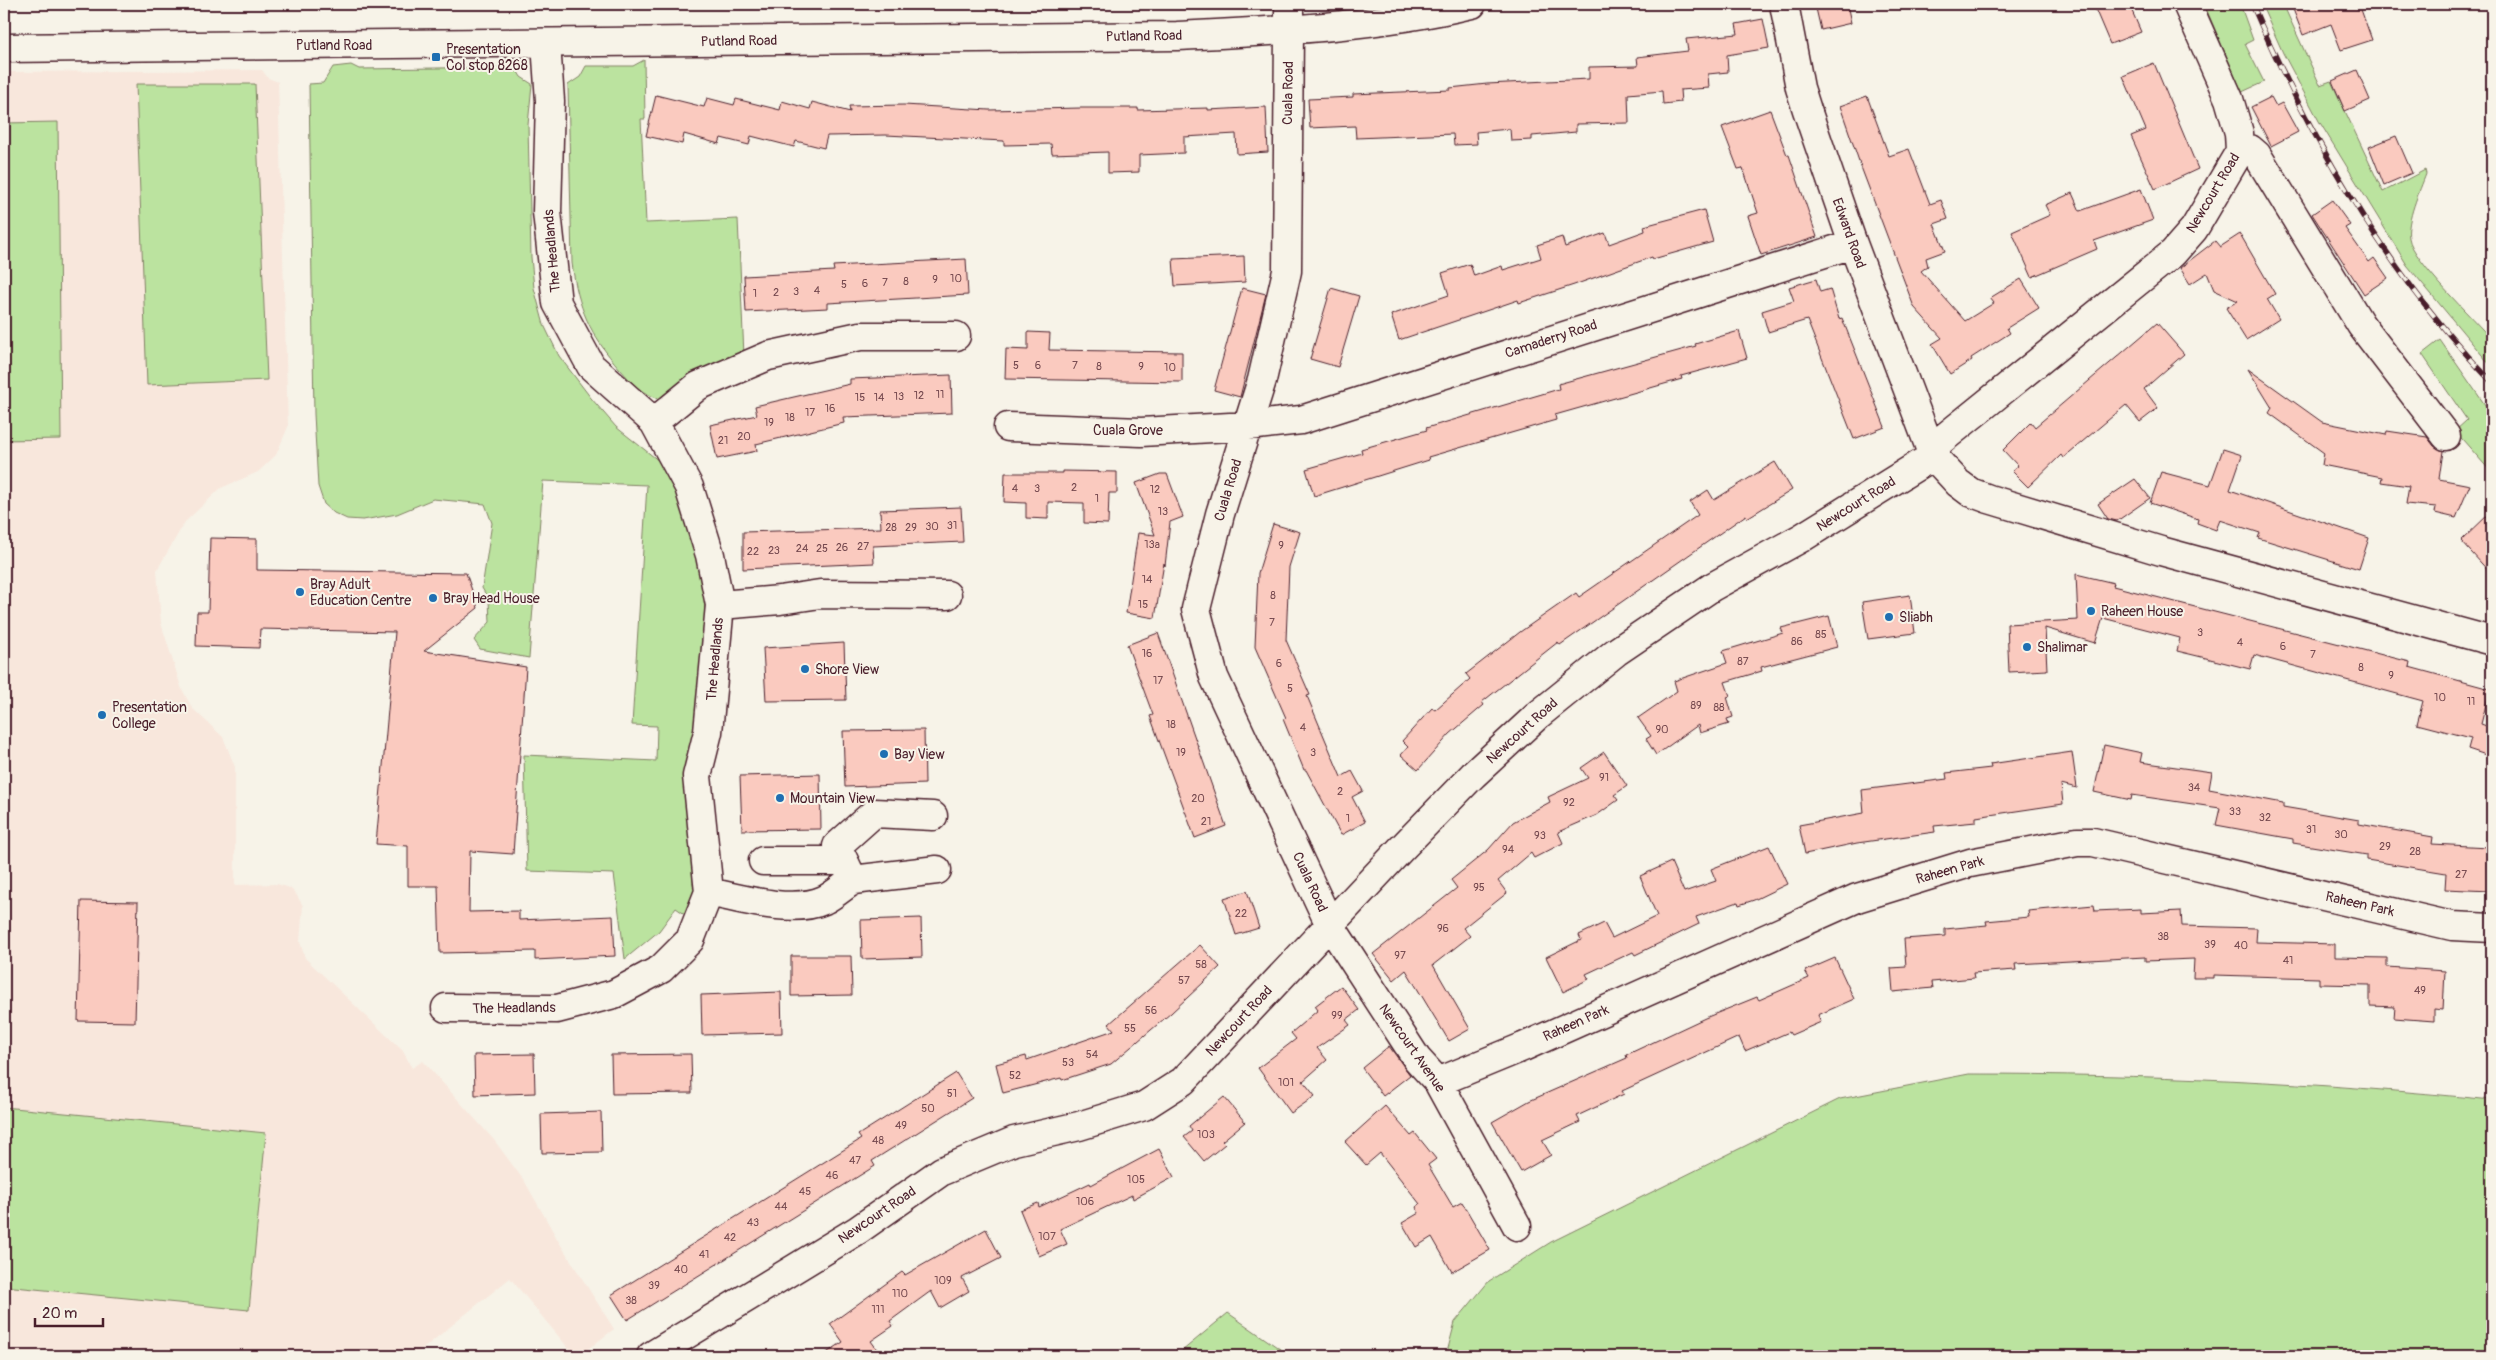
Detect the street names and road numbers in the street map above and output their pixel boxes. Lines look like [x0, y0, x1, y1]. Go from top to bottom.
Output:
street label: Putland Road [1106, 27, 1183, 45]
street label: Putland Road [701, 32, 778, 50]
street label: Putland Road [296, 37, 372, 54]
street label: Cuala Road [1279, 61, 1297, 125]
street label: Newcourt Road [2182, 150, 2244, 236]
street label: Edward Road [1828, 195, 1870, 271]
street label: The Headlands [540, 208, 564, 293]
street label: Camaderry Road [1503, 316, 1599, 362]
street label: Cuala Grove [1093, 422, 1163, 439]
street label: Cuala Road [1211, 457, 1246, 523]
street label: Newcourt Road [1813, 473, 1899, 535]
street label: The Headlands [703, 616, 727, 701]
street label: Newcourt Road [1483, 694, 1561, 767]
street label: Cuala Road [1289, 849, 1331, 915]
street label: Raheen Park [1914, 852, 1986, 888]
street label: Raheen Park [2324, 888, 2396, 920]
street label: Newcourt Road [1202, 982, 1276, 1060]
street label: The Headlands [472, 999, 557, 1017]
street label: Newcourt Avenue [1375, 1000, 1449, 1096]
street label: Raheen Park [1540, 1001, 1612, 1045]
street label: Newcourt Road [835, 1183, 919, 1247]

